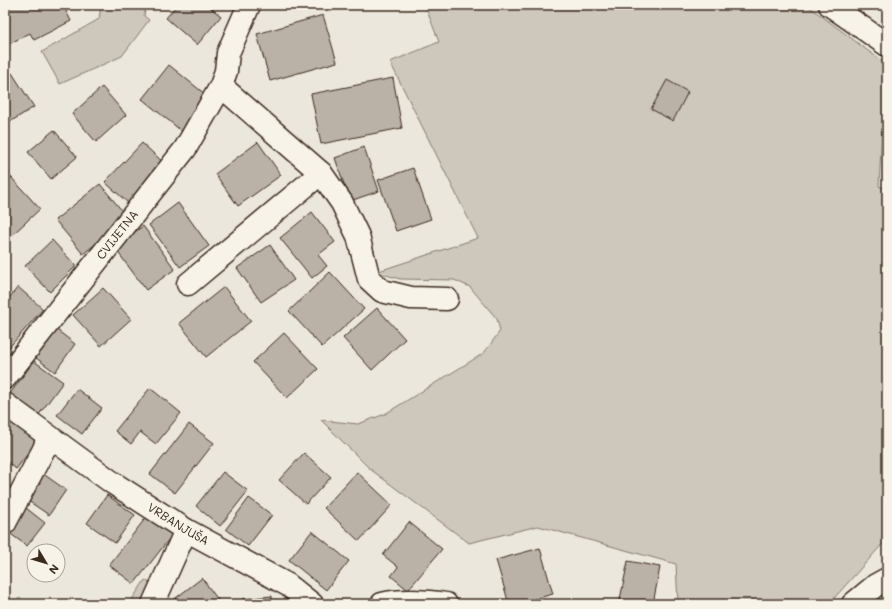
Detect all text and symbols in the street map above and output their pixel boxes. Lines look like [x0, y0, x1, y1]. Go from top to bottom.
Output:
street label: CVIJETNA [92, 206, 141, 262]
street label: VRBANJUŠA [145, 498, 212, 548]
north arrow [26, 543, 66, 583]
text: N [46, 562, 63, 577]

